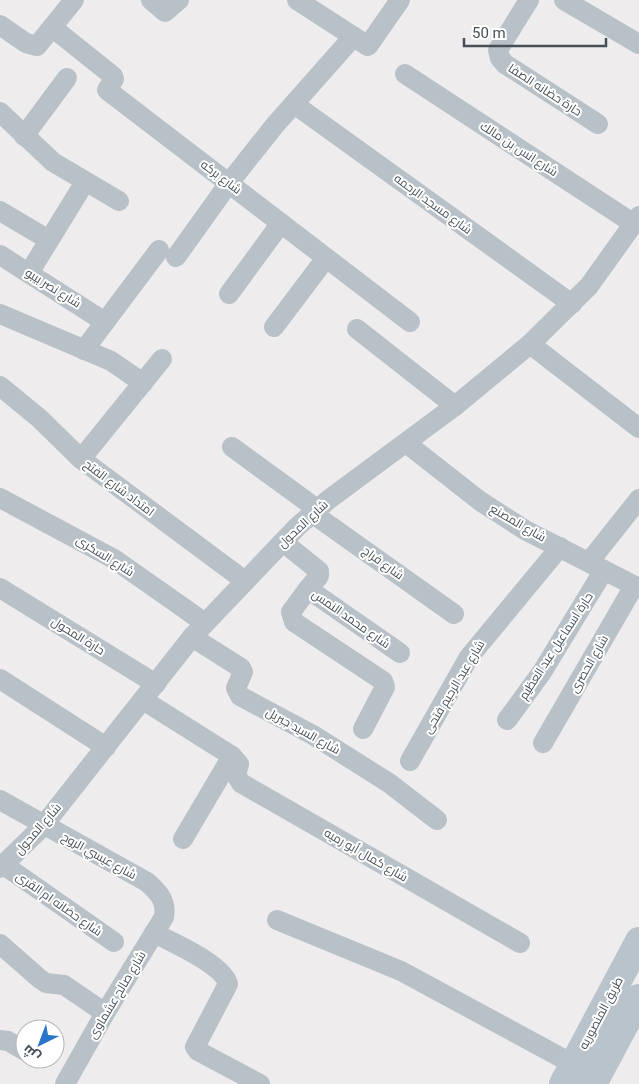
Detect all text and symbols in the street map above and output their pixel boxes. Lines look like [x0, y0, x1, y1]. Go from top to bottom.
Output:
scale bar [464, 15, 606, 47]
text: 50 m [472, 24, 506, 42]
street label: حارة حضانه الصفا [506, 61, 584, 119]
street label: شارع انس بن مالك [477, 119, 560, 180]
street label: شارع بركه [197, 157, 244, 198]
street label: شارع مسجد الرحمه [391, 171, 475, 238]
street label: شارع نصر بيبو [22, 265, 83, 312]
street label: امتداد شارع الفتح [80, 457, 157, 520]
street label: شارع المحول [275, 497, 332, 551]
street label: شارع المصنع [487, 501, 548, 546]
street label: شارع السكرى [73, 533, 136, 580]
street label: شارع فراج [359, 543, 406, 583]
street label: شارع محمد النمس [309, 587, 393, 652]
street label: حارة اسماعيل عبد العظيم [516, 590, 597, 703]
street label: حارة المحول [49, 614, 107, 658]
street label: شارع الحصرى [567, 633, 612, 696]
street label: شارع عبد الرحيم فتحى [421, 638, 488, 737]
street label: شارع السيد جبريل [263, 705, 342, 758]
street label: شارع المحول [12, 801, 65, 858]
street label: شارع كمال أبو رميه [321, 825, 411, 885]
street label: شارع عيسي الروح [58, 830, 139, 885]
street label: شارع حضانه ام القرى [13, 869, 105, 940]
street label: شارع صالح عشماوى [85, 949, 150, 1042]
street label: طريق المنصوريه [576, 974, 626, 1052]
north arrow [15, 1019, 65, 1069]
text: ش [19, 1041, 44, 1066]

